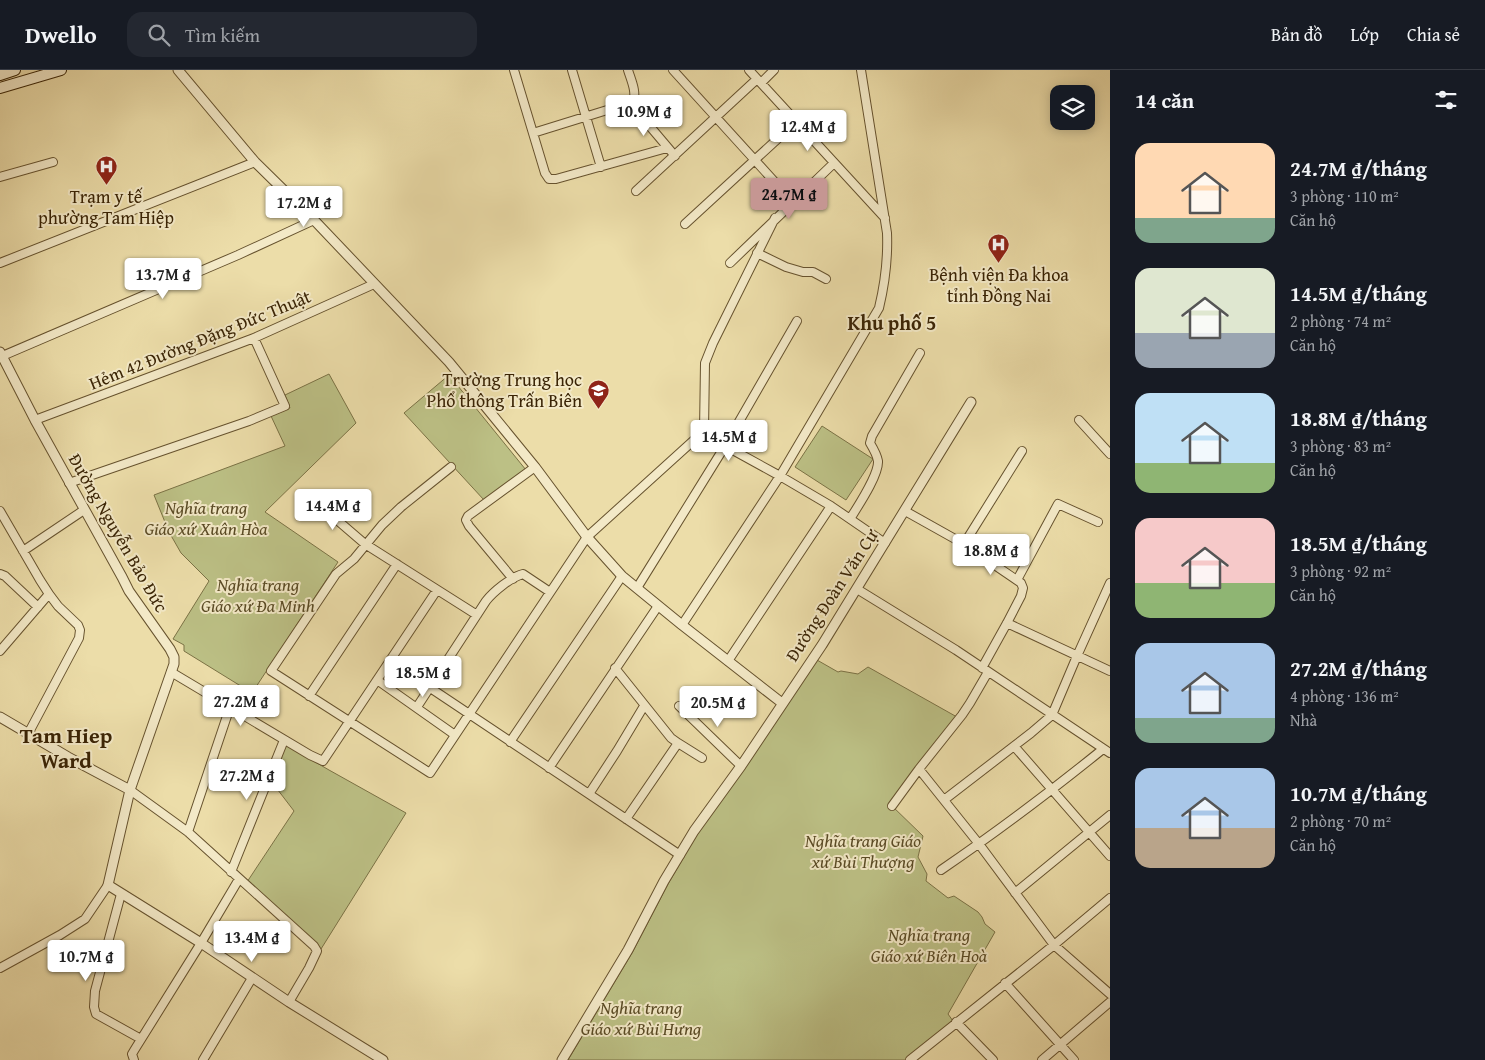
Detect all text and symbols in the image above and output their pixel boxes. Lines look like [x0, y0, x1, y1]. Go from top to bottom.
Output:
search box [127, 12, 477, 57]
text: Dwello [25, 17, 97, 52]
icon: search [145, 21, 173, 49]
text: Tìm kiếm [185, 21, 260, 49]
text: Bản đồ [1271, 21, 1323, 48]
text: Lớp [1351, 21, 1379, 48]
text: Chia sẻ [1407, 21, 1460, 48]
map controls [1050, 85, 1095, 130]
button: layers [1050, 85, 1095, 130]
text: 14 căn [1135, 85, 1194, 116]
icon: filters [1432, 86, 1460, 114]
pin: 10.9M ₫ [598, 94, 690, 137]
text: 10.9M ₫ [617, 99, 671, 123]
pin: 12.4M ₫ [762, 109, 854, 152]
text: 12.4M ₫ [781, 114, 835, 138]
text: 24.7M ₫/tháng [1290, 153, 1427, 184]
hospital icon: Trạm y tế phường Tam Hiệp [94, 155, 118, 186]
icon: home [1175, 163, 1235, 223]
pin: 24.7M ₫ [743, 178, 835, 220]
text: 24.7M ₫ [762, 182, 816, 206]
place label: Trạm y tế phường Tam Hiệp [38, 183, 174, 231]
text: 3 phòng · 110 m² [1290, 184, 1399, 208]
pin: 17.2M ₫ [258, 186, 350, 228]
text: 17.2M ₫ [277, 190, 331, 214]
text: Căn hộ [1290, 208, 1336, 232]
hospital icon: Bệnh viện Đa khoa tỉnh Đồng Nai [987, 233, 1011, 264]
pin: 13.7M ₫ [117, 258, 209, 300]
place label: Bệnh viện Đa khoa tỉnh Đồng Nai [929, 261, 1069, 309]
text: 13.7M ₫ [136, 262, 190, 286]
text: 14.5M ₫/tháng [1290, 278, 1427, 309]
street label: Hẻm 42 Đường Đặng Đức Thuật [85, 282, 315, 396]
icon: home [1175, 288, 1235, 348]
district label: Khu phố 5 [848, 308, 936, 337]
text: 2 phòng · 74 m² [1290, 309, 1391, 333]
text: Căn hộ [1290, 333, 1336, 357]
place label: Trường Trung học Phổ thông Trấn Biên [426, 366, 582, 414]
school or university icon: Trường Trung học Phổ thông Trấn Biên [586, 378, 610, 409]
text: 18.8M ₫/tháng [1290, 403, 1427, 434]
icon: home [1175, 413, 1235, 473]
pin: 14.5M ₫ [683, 420, 775, 462]
text: 14.5M ₫ [702, 424, 756, 448]
text: 3 phòng · 83 m² [1290, 434, 1391, 458]
street label: Đường Nguyễn Bảo Đức [62, 448, 175, 617]
text: Căn hộ [1290, 458, 1336, 482]
pin: 14.4M ₫ [287, 488, 379, 531]
text: 14.4M ₫ [306, 493, 360, 517]
park label: Nghĩa trang Giáo xứ Xuân Hòa [144, 494, 268, 542]
street label: Đường Đoàn Văn Cự [778, 522, 885, 667]
text: 18.5M ₫/tháng [1290, 528, 1427, 559]
pin: 18.8M ₫ [945, 534, 1037, 576]
text: 18.8M ₫ [964, 538, 1018, 562]
icon: home [1175, 538, 1235, 598]
text: 3 phòng · 92 m² [1290, 559, 1391, 583]
park label: Nghĩa trang Giáo xứ Đa Minh [201, 571, 315, 619]
text: Căn hộ [1290, 583, 1336, 607]
text: 27.2M ₫/tháng [1290, 653, 1427, 684]
pin: 18.5M ₫ [377, 656, 469, 698]
text: 18.5M ₫ [396, 660, 450, 684]
icon: home [1175, 663, 1235, 723]
pin: 27.2M ₫ [195, 684, 287, 727]
text: 4 phòng · 136 m² [1290, 684, 1399, 708]
pin: 20.5M ₫ [672, 686, 764, 728]
text: 27.2M ₫ [214, 689, 268, 713]
text: 20.5M ₫ [691, 690, 745, 714]
text: Nhà [1290, 708, 1317, 732]
district label: Tam Hiep Ward [20, 719, 112, 776]
pin: 27.2M ₫ [201, 758, 293, 801]
text: 27.2M ₫ [220, 763, 274, 787]
text: 10.7M ₫/tháng [1290, 778, 1427, 809]
icon: home [1175, 788, 1235, 848]
text: 2 phòng · 70 m² [1290, 809, 1391, 833]
park label: Nghĩa trang Giáo xứ Bùi Thượng [804, 827, 921, 875]
text: Căn hộ [1290, 833, 1336, 857]
pin: 13.4M ₫ [206, 920, 298, 963]
park label: Nghĩa trang Giáo xứ Biên Hoà [871, 921, 988, 969]
text: 13.4M ₫ [225, 925, 279, 949]
pin: 10.7M ₫ [40, 940, 132, 982]
text: 10.7M ₫ [59, 944, 113, 968]
park label: Nghĩa trang Giáo xứ Bùi Hưng [581, 994, 701, 1042]

